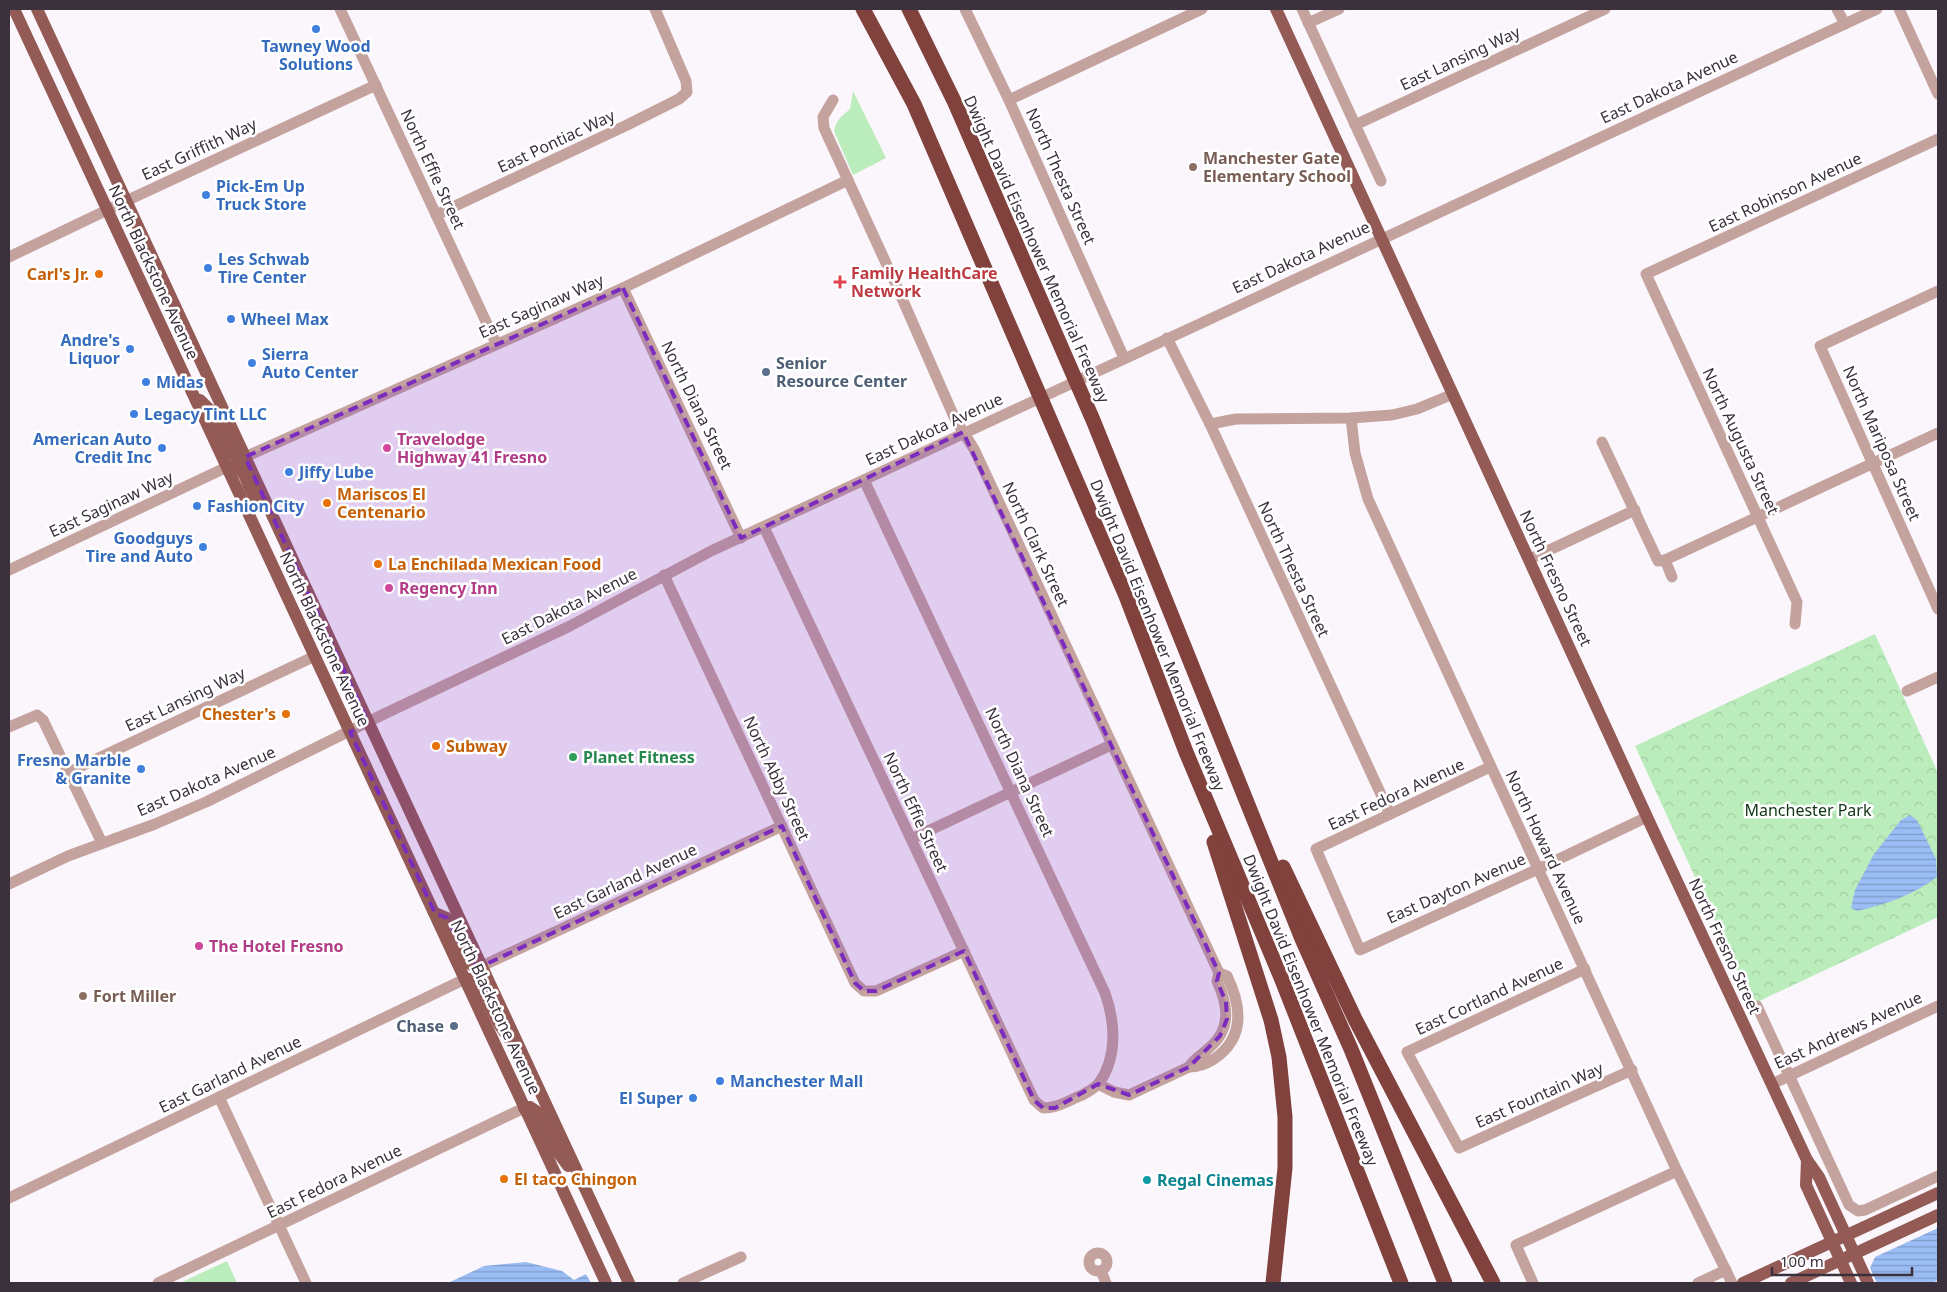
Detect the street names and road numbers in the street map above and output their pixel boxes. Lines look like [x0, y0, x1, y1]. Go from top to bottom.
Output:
street label: East Lansing Way [1396, 20, 1524, 95]
street label: East Dakota Avenue [1597, 45, 1741, 129]
street label: Dwight David Eisenhower Memorial Freeway [959, 92, 1115, 407]
street label: East Pontiac Way [494, 104, 619, 178]
street label: North Thesta Street [1021, 104, 1101, 248]
street label: North Effie Street [396, 105, 471, 233]
street label: East Griffith Way [138, 112, 261, 185]
street label: East Robinson Avenue [1705, 147, 1865, 237]
street label: North Blackstone Avenue [104, 181, 204, 363]
street label: East Dakota Avenue [1229, 215, 1373, 299]
street label: East Saginaw Way [475, 268, 608, 343]
street label: North Diana Street [656, 337, 738, 473]
street label: North Mariposa Street [1838, 362, 1926, 524]
street label: North Augusta Street [1697, 364, 1785, 518]
street label: East Dakota Avenue [862, 387, 1006, 471]
street label: East Saginaw Way [45, 465, 177, 542]
street label: Dwight David Eisenhower Memorial Freeway [1085, 476, 1231, 795]
street label: North Clark Street [997, 478, 1075, 610]
street label: North Thesta Street [1253, 498, 1335, 641]
street label: North Fresno Street [1515, 506, 1597, 650]
street label: North Blackstone Avenue [275, 548, 375, 730]
street label: East Dakota Avenue [497, 562, 641, 650]
street label: East Lansing Way [121, 661, 249, 736]
street label: North Diana Street [980, 704, 1060, 841]
street label: North Abby Street [739, 712, 816, 844]
street label: East Dakota Avenue [133, 741, 279, 821]
street label: North Effie Street [879, 748, 954, 876]
street label: East Fedora Avenue [1324, 753, 1468, 835]
street label: North Howard Avenue [1501, 766, 1591, 928]
street label: East Garland Avenue [550, 838, 700, 924]
street label: East Dayton Avenue [1383, 847, 1529, 929]
street label: Dwight David Eisenhower Memorial Freeway [1238, 851, 1384, 1170]
street label: North Fresno Street [1684, 874, 1766, 1018]
street label: North Blackstone Avenue [446, 916, 546, 1098]
street label: East Cortland Avenue [1411, 952, 1567, 1040]
street label: East Andrews Avenue [1770, 986, 1926, 1074]
street label: East Garland Avenue [155, 1030, 305, 1118]
street label: East Fountain Way [1472, 1057, 1607, 1133]
street label: East Fedora Avenue [263, 1139, 405, 1223]

